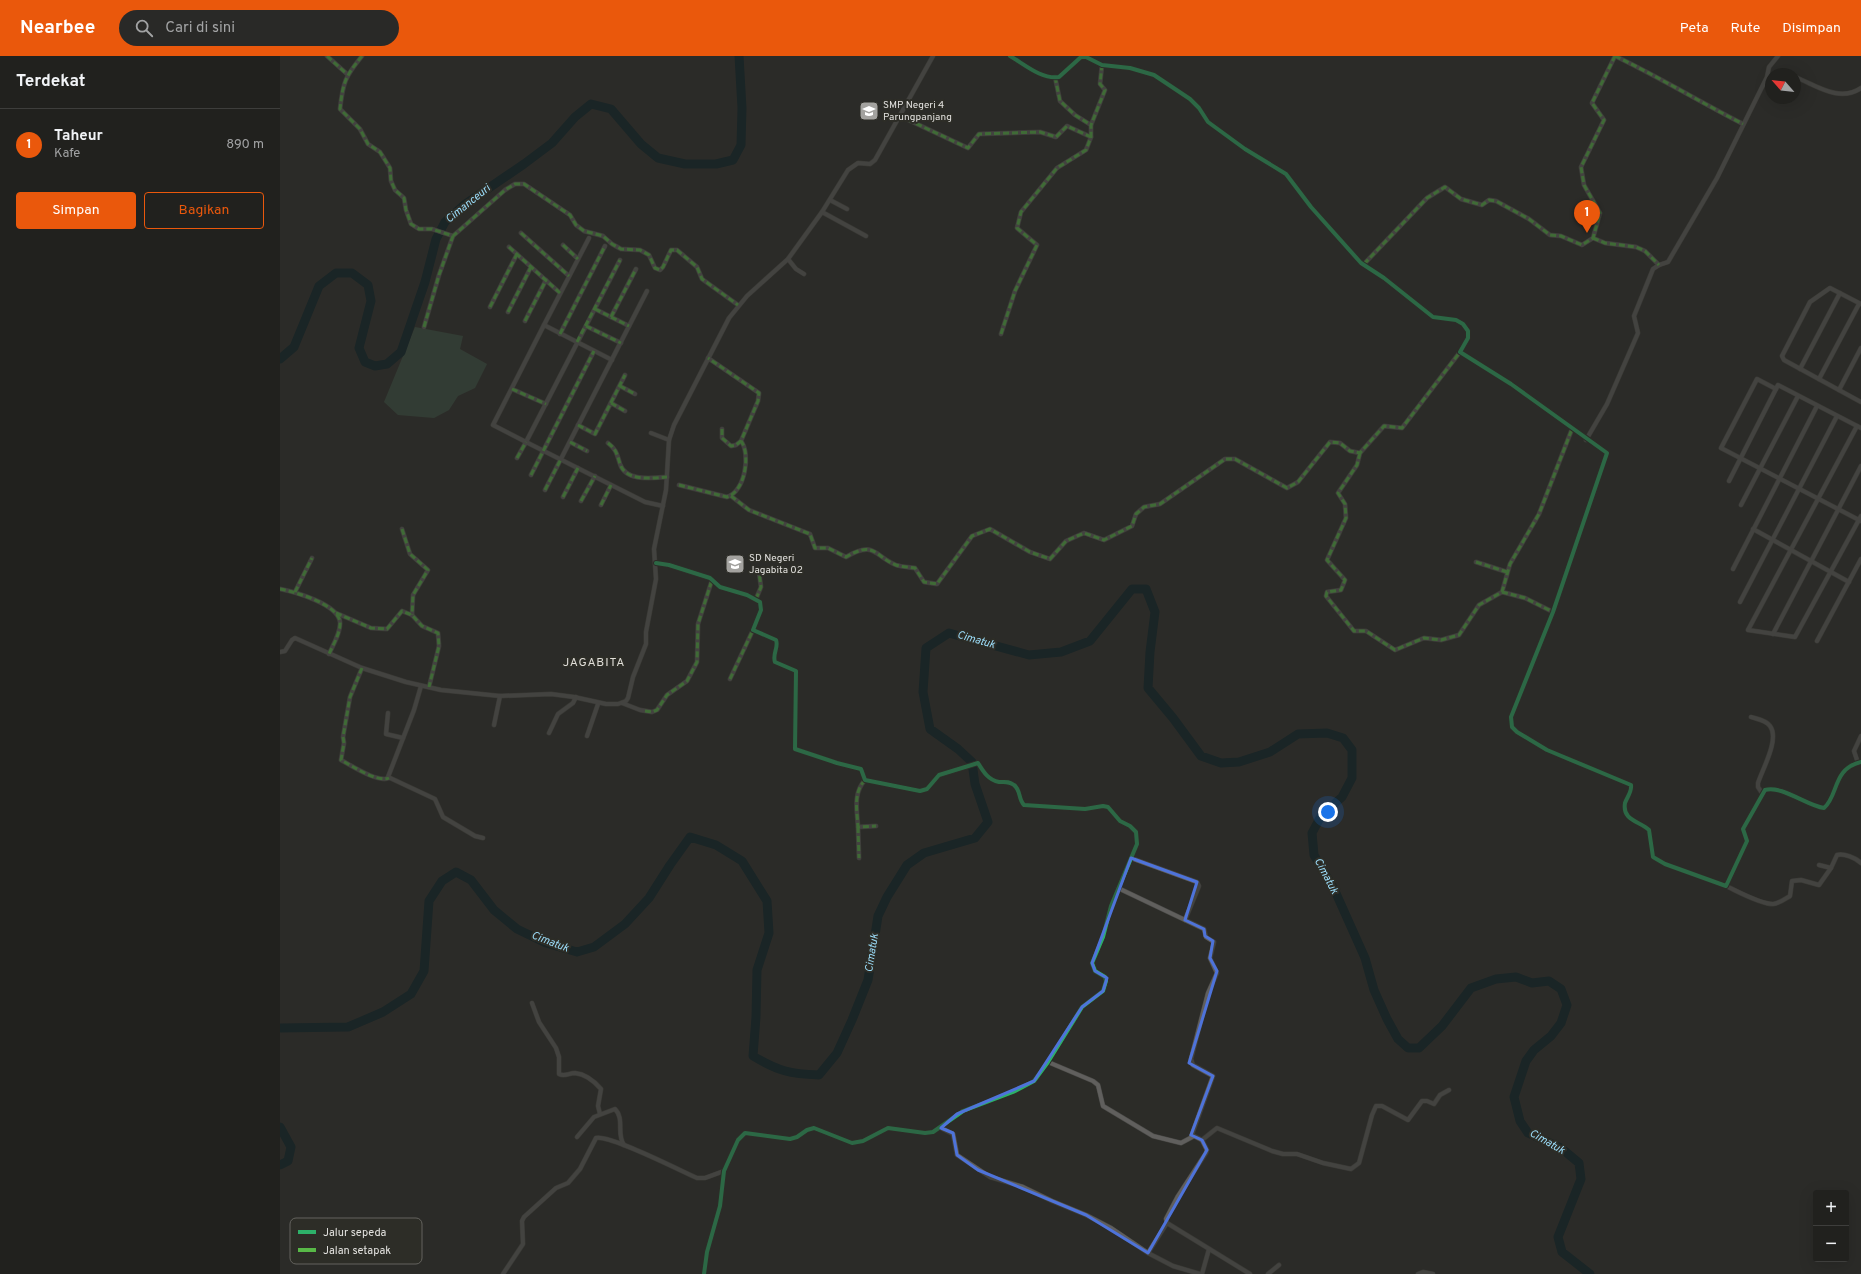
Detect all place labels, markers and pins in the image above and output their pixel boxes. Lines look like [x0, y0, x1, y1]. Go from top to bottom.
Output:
place label: SMP Negeri 4 Parungpanjang [883, 99, 952, 124]
school or university icon: SMP Negeri 4 Parungpanjang [858, 100, 880, 122]
pin: 1 [1574, 200, 1600, 233]
place label: SD Negeri Jagabita 02 [749, 552, 803, 577]
school or university icon: SD Negeri Jagabita 02 [724, 553, 746, 575]

